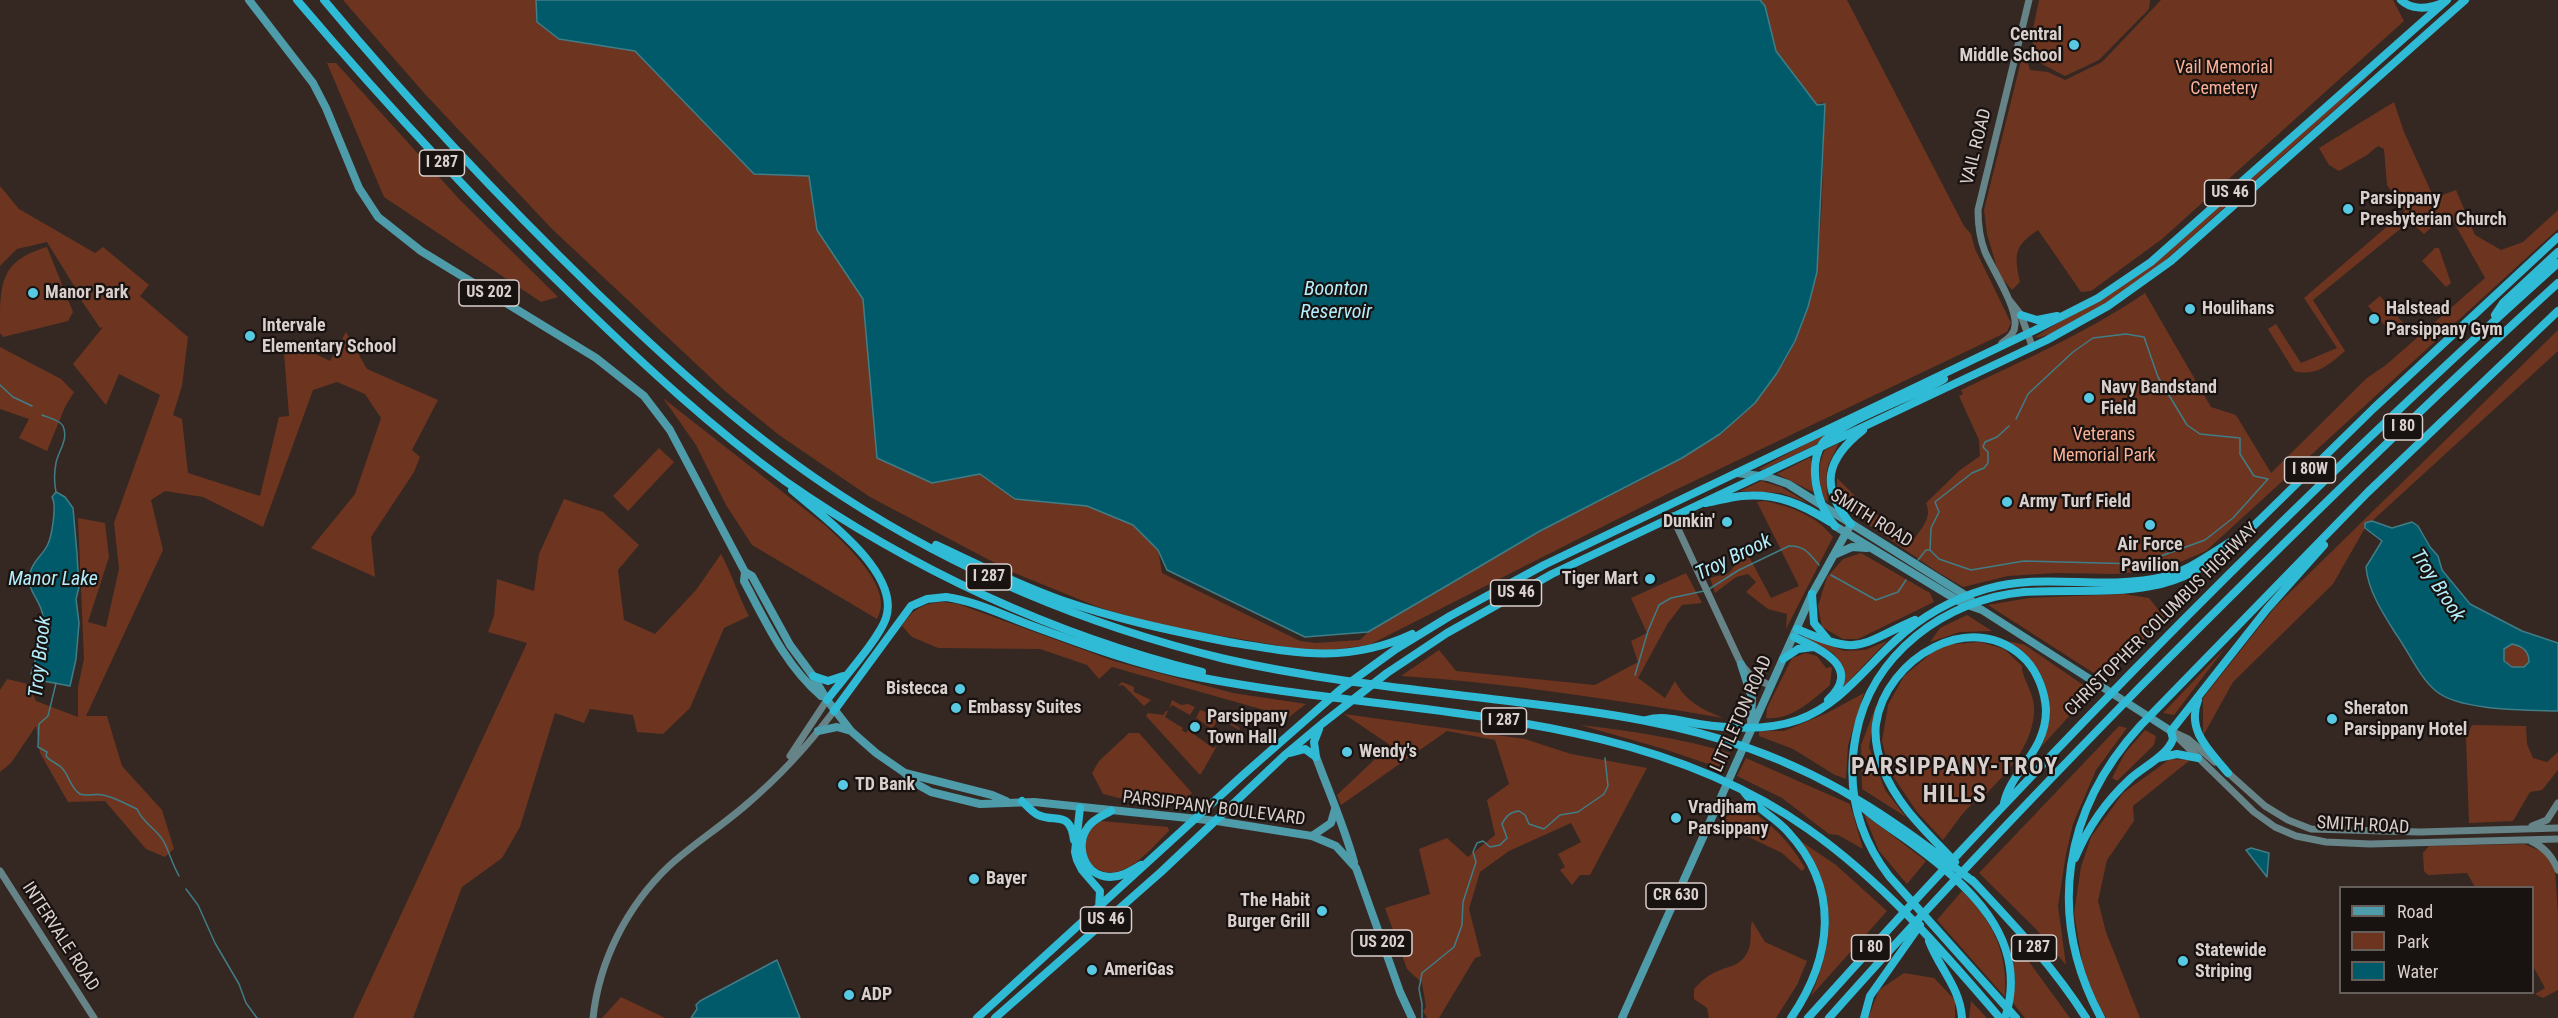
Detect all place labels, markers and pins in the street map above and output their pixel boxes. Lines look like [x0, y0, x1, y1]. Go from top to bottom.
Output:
place label: Central Middle School [1959, 24, 2062, 66]
marker: Central Middle School [2067, 38, 2081, 52]
place label: Parsippany Presbyterian Church [2360, 188, 2507, 230]
marker: Parsippany Presbyterian Church [2341, 202, 2355, 216]
place label: Manor Park [45, 282, 128, 304]
marker: Manor Park [26, 286, 40, 300]
place label: Houlihans [2202, 298, 2274, 320]
place label: Halstead Parsippany Gym [2386, 298, 2503, 340]
marker: Houlihans [2183, 302, 2197, 316]
marker: Halstead Parsippany Gym [2367, 312, 2381, 326]
place label: Intervale Elementary School [262, 315, 396, 358]
marker: Intervale Elementary School [243, 329, 257, 343]
place label: Navy Bandstand Field [2101, 377, 2217, 420]
marker: Navy Bandstand Field [2082, 391, 2096, 405]
place label: Army Turf Field [2019, 491, 2131, 513]
marker: Army Turf Field [2000, 495, 2014, 509]
place label: Dunkin' [1663, 511, 1715, 533]
marker: Dunkin' [1720, 515, 1734, 529]
marker: Air Force Pavilion [2143, 518, 2157, 532]
place label: Air Force Pavilion [2117, 534, 2183, 576]
place label: Tiger Mart [1562, 568, 1638, 590]
marker: Tiger Mart [1643, 572, 1657, 586]
place label: Bistecca [886, 678, 948, 700]
marker: Bistecca [953, 682, 967, 696]
place label: Embassy Suites [968, 697, 1081, 719]
place label: Sheraton Parsippany Hotel [2344, 698, 2467, 740]
marker: Embassy Suites [949, 701, 963, 715]
place label: Parsippany Town Hall [1207, 706, 1287, 748]
marker: Sheraton Parsippany Hotel [2325, 712, 2339, 726]
marker: Parsippany Town Hall [1188, 720, 1202, 734]
place label: Wendy's [1359, 741, 1417, 763]
marker: Wendy's [1340, 745, 1354, 759]
place label: TD Bank [855, 774, 915, 796]
marker: TD Bank [836, 778, 850, 792]
place label: Vradjham Parsippany [1688, 797, 1768, 840]
marker: Vradjham Parsippany [1669, 811, 1683, 825]
place label: Bayer [986, 868, 1027, 890]
marker: Bayer [967, 872, 981, 886]
place label: The Habit Burger Grill [1227, 890, 1310, 932]
marker: The Habit Burger Grill [1315, 904, 1329, 918]
place label: Statewide Striping [2195, 940, 2266, 982]
marker: Statewide Striping [2176, 954, 2190, 968]
place label: AmeriGas [1104, 959, 1174, 981]
marker: AmeriGas [1085, 963, 1099, 977]
place label: ADP [861, 984, 892, 1006]
marker: ADP [842, 988, 856, 1002]

